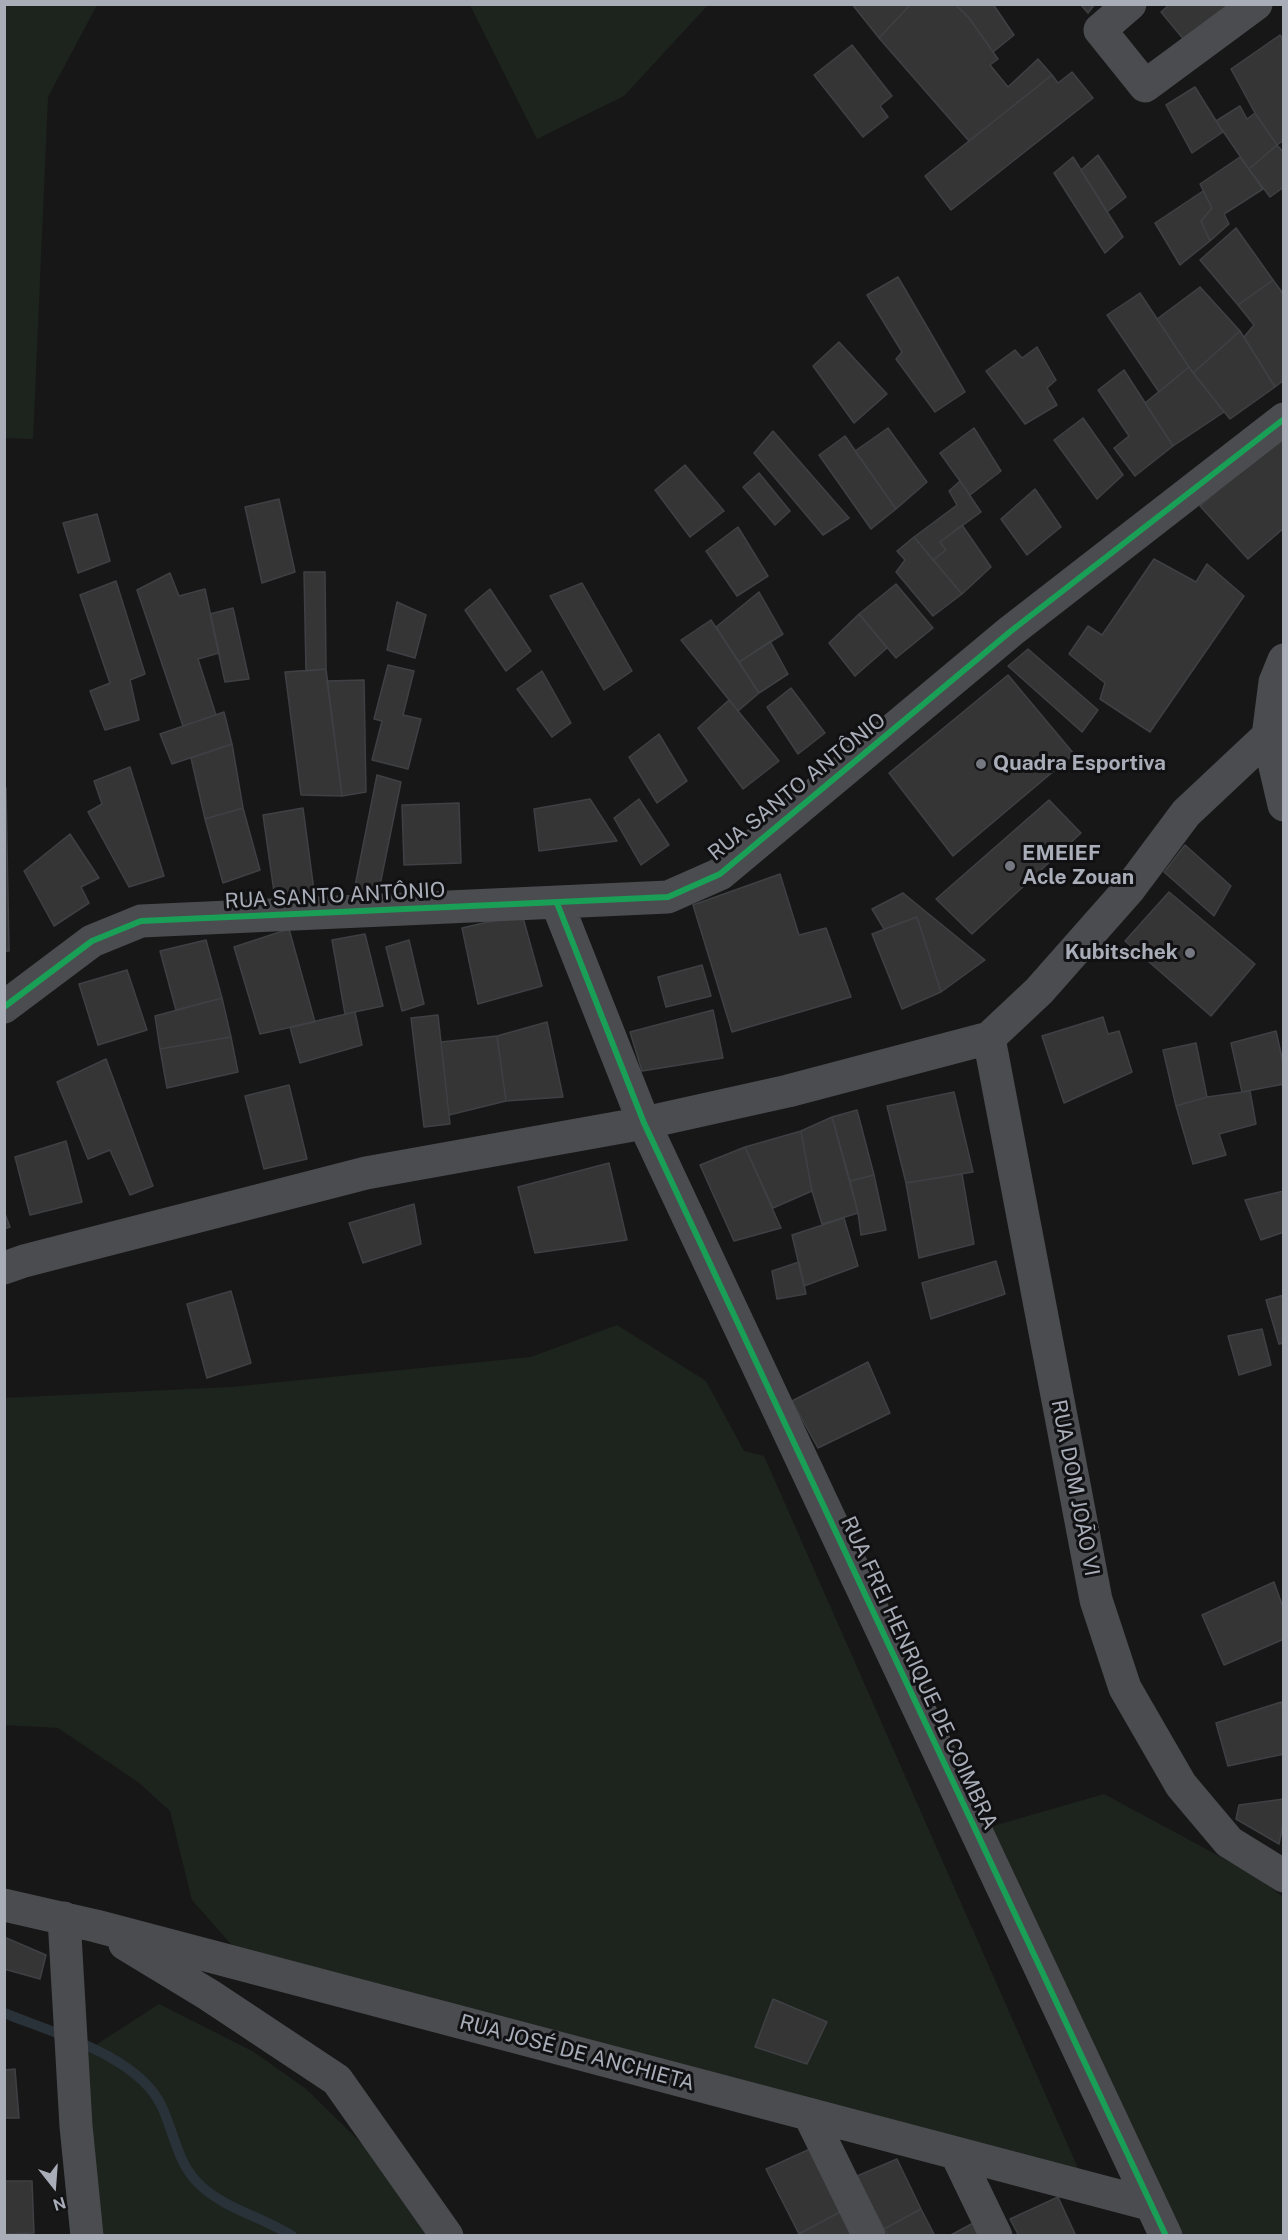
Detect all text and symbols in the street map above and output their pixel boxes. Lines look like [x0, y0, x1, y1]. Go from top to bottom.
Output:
street label: RUA SANTO ANTÔNIO [703, 708, 891, 866]
place label: Quadra Esportiva [993, 751, 1166, 777]
marker: Quadra Esportiva [974, 757, 988, 771]
place label: EMEIEF Acle Zouan [1022, 841, 1134, 891]
marker: EMEIEF Acle Zouan [1003, 859, 1017, 873]
street label: RUA SANTO ANTÔNIO [224, 878, 446, 914]
place label: Kubitschek [1065, 940, 1178, 966]
marker: Kubitschek [1183, 946, 1197, 960]
street label: RUA DOM JOÃO VI [1046, 1398, 1104, 1578]
street label: RUA FREI HENRIQUE DE COIMBRA [835, 1512, 1003, 1834]
street label: RUA JOSÉ DE ANCHIETA [457, 2009, 697, 2097]
north arrow [24, 2156, 84, 2216]
text: N [51, 2193, 68, 2215]

